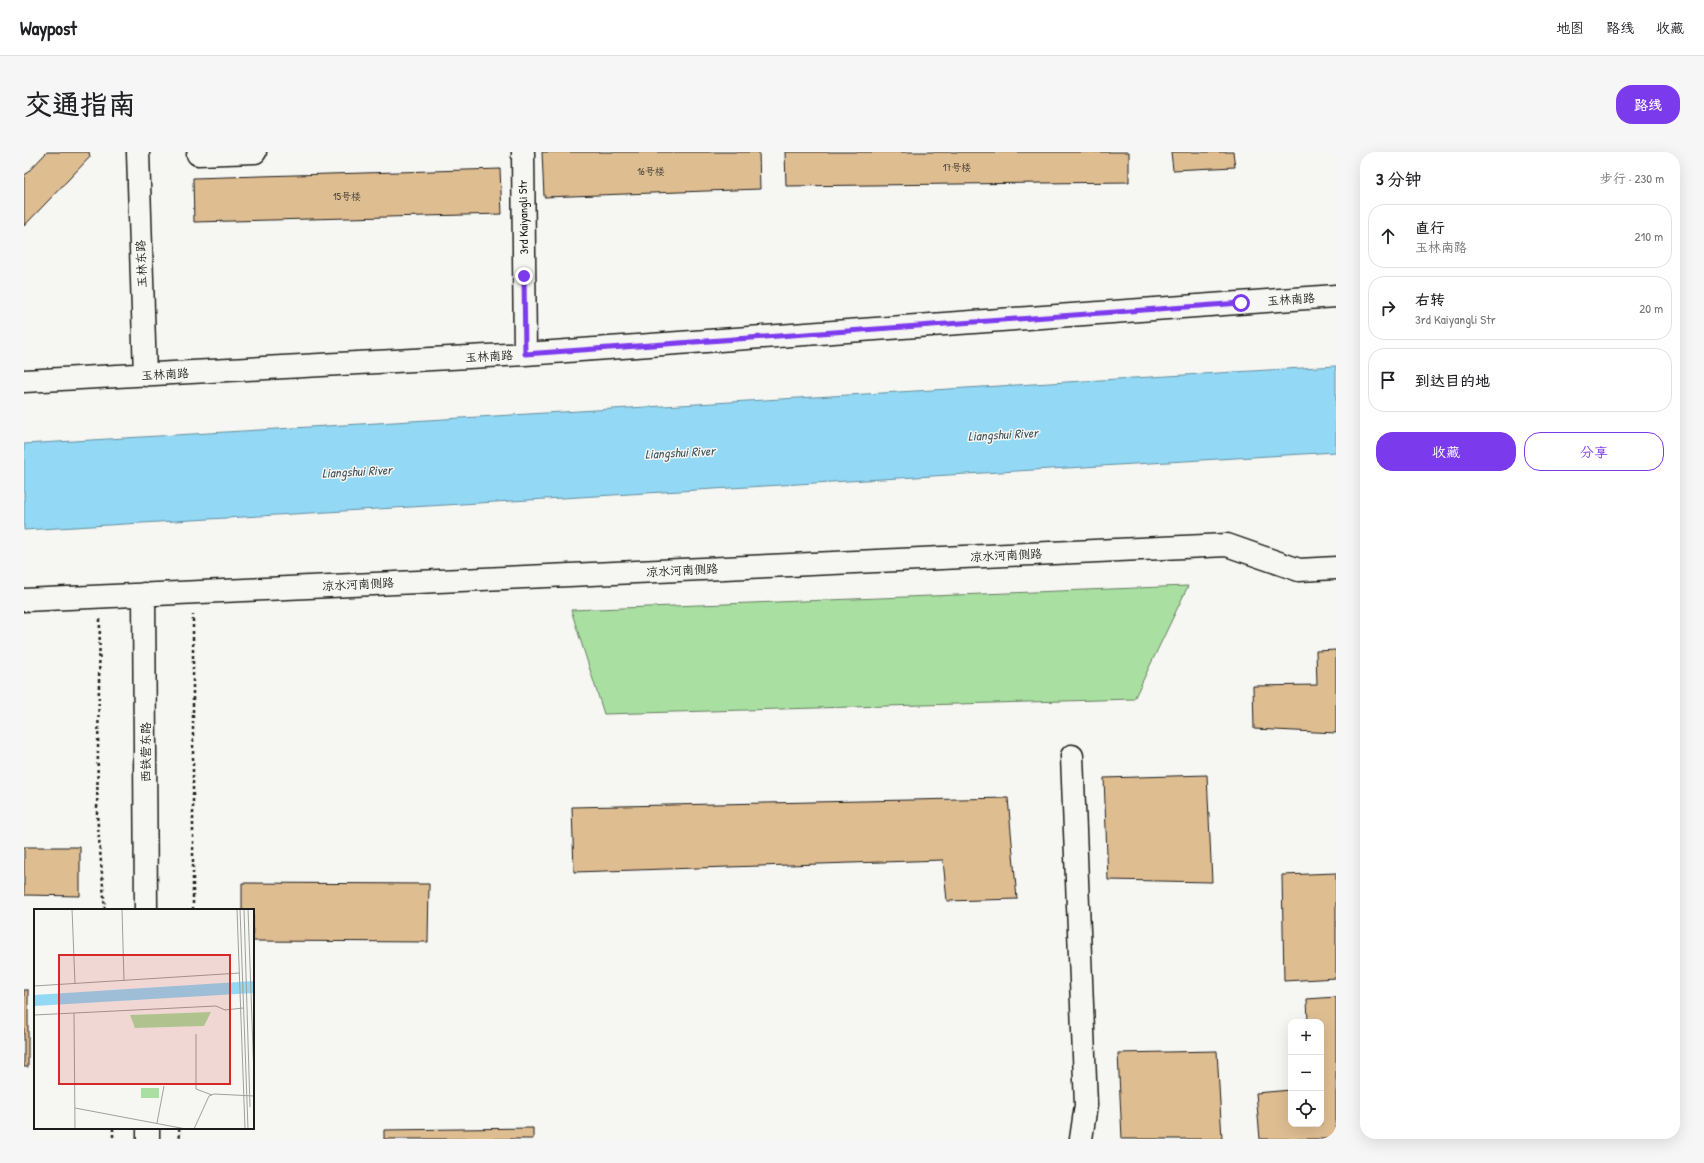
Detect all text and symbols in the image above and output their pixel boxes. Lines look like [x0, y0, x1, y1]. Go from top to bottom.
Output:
text: Waypost [20, 15, 77, 41]
text: 地图 [1556, 18, 1584, 37]
text: 路线 [1606, 18, 1634, 37]
text: 收藏 [1656, 18, 1684, 37]
text: 交通指南 [24, 85, 136, 123]
button: 路线 [1616, 85, 1680, 124]
house number: 17号楼 [943, 161, 971, 174]
house number: 16号楼 [637, 165, 665, 178]
text: 3 分钟 [1376, 167, 1422, 190]
text: 步行 · 230 m [1600, 169, 1664, 187]
street label: 3rd Kaiyangli Str [514, 179, 532, 254]
house number: 15号楼 [333, 190, 361, 203]
text: 直行 [1415, 217, 1445, 238]
icon: ahead [1377, 225, 1399, 247]
text: 210 m [1635, 227, 1663, 245]
text: 玉林南路 [1415, 238, 1467, 256]
street label: 玉林东路 [132, 240, 150, 288]
route end [515, 267, 533, 285]
street label: 玉林南路 [1266, 289, 1316, 309]
text: 右转 [1415, 289, 1445, 310]
route start [1232, 294, 1250, 312]
icon: right [1377, 297, 1399, 319]
text: 20 m [1639, 299, 1663, 317]
text: 3rd Kaiyangli Str [1415, 310, 1496, 328]
street label: 玉林南路 [465, 346, 513, 366]
street label: 玉林南路 [141, 364, 189, 384]
icon: arrive [1377, 369, 1399, 391]
text: 到达目的地 [1415, 370, 1490, 391]
water label: Liangshui River [967, 423, 1041, 446]
button: 收藏 [1376, 432, 1516, 471]
button: 分享 [1524, 432, 1664, 471]
water label: Liangshui River [644, 441, 718, 464]
water label: Liangshui River [321, 460, 395, 483]
street label: 凉水河南侧路 [970, 545, 1042, 565]
street label: 凉水河南侧路 [646, 560, 718, 580]
street label: 凉水河南侧路 [322, 574, 394, 594]
street label: 西铁营东路 [137, 722, 154, 782]
inset map [34, 909, 254, 1129]
map controls [1288, 1019, 1324, 1127]
button: + [1288, 1019, 1324, 1055]
button: − [1288, 1055, 1324, 1091]
button: locate [1288, 1091, 1324, 1127]

